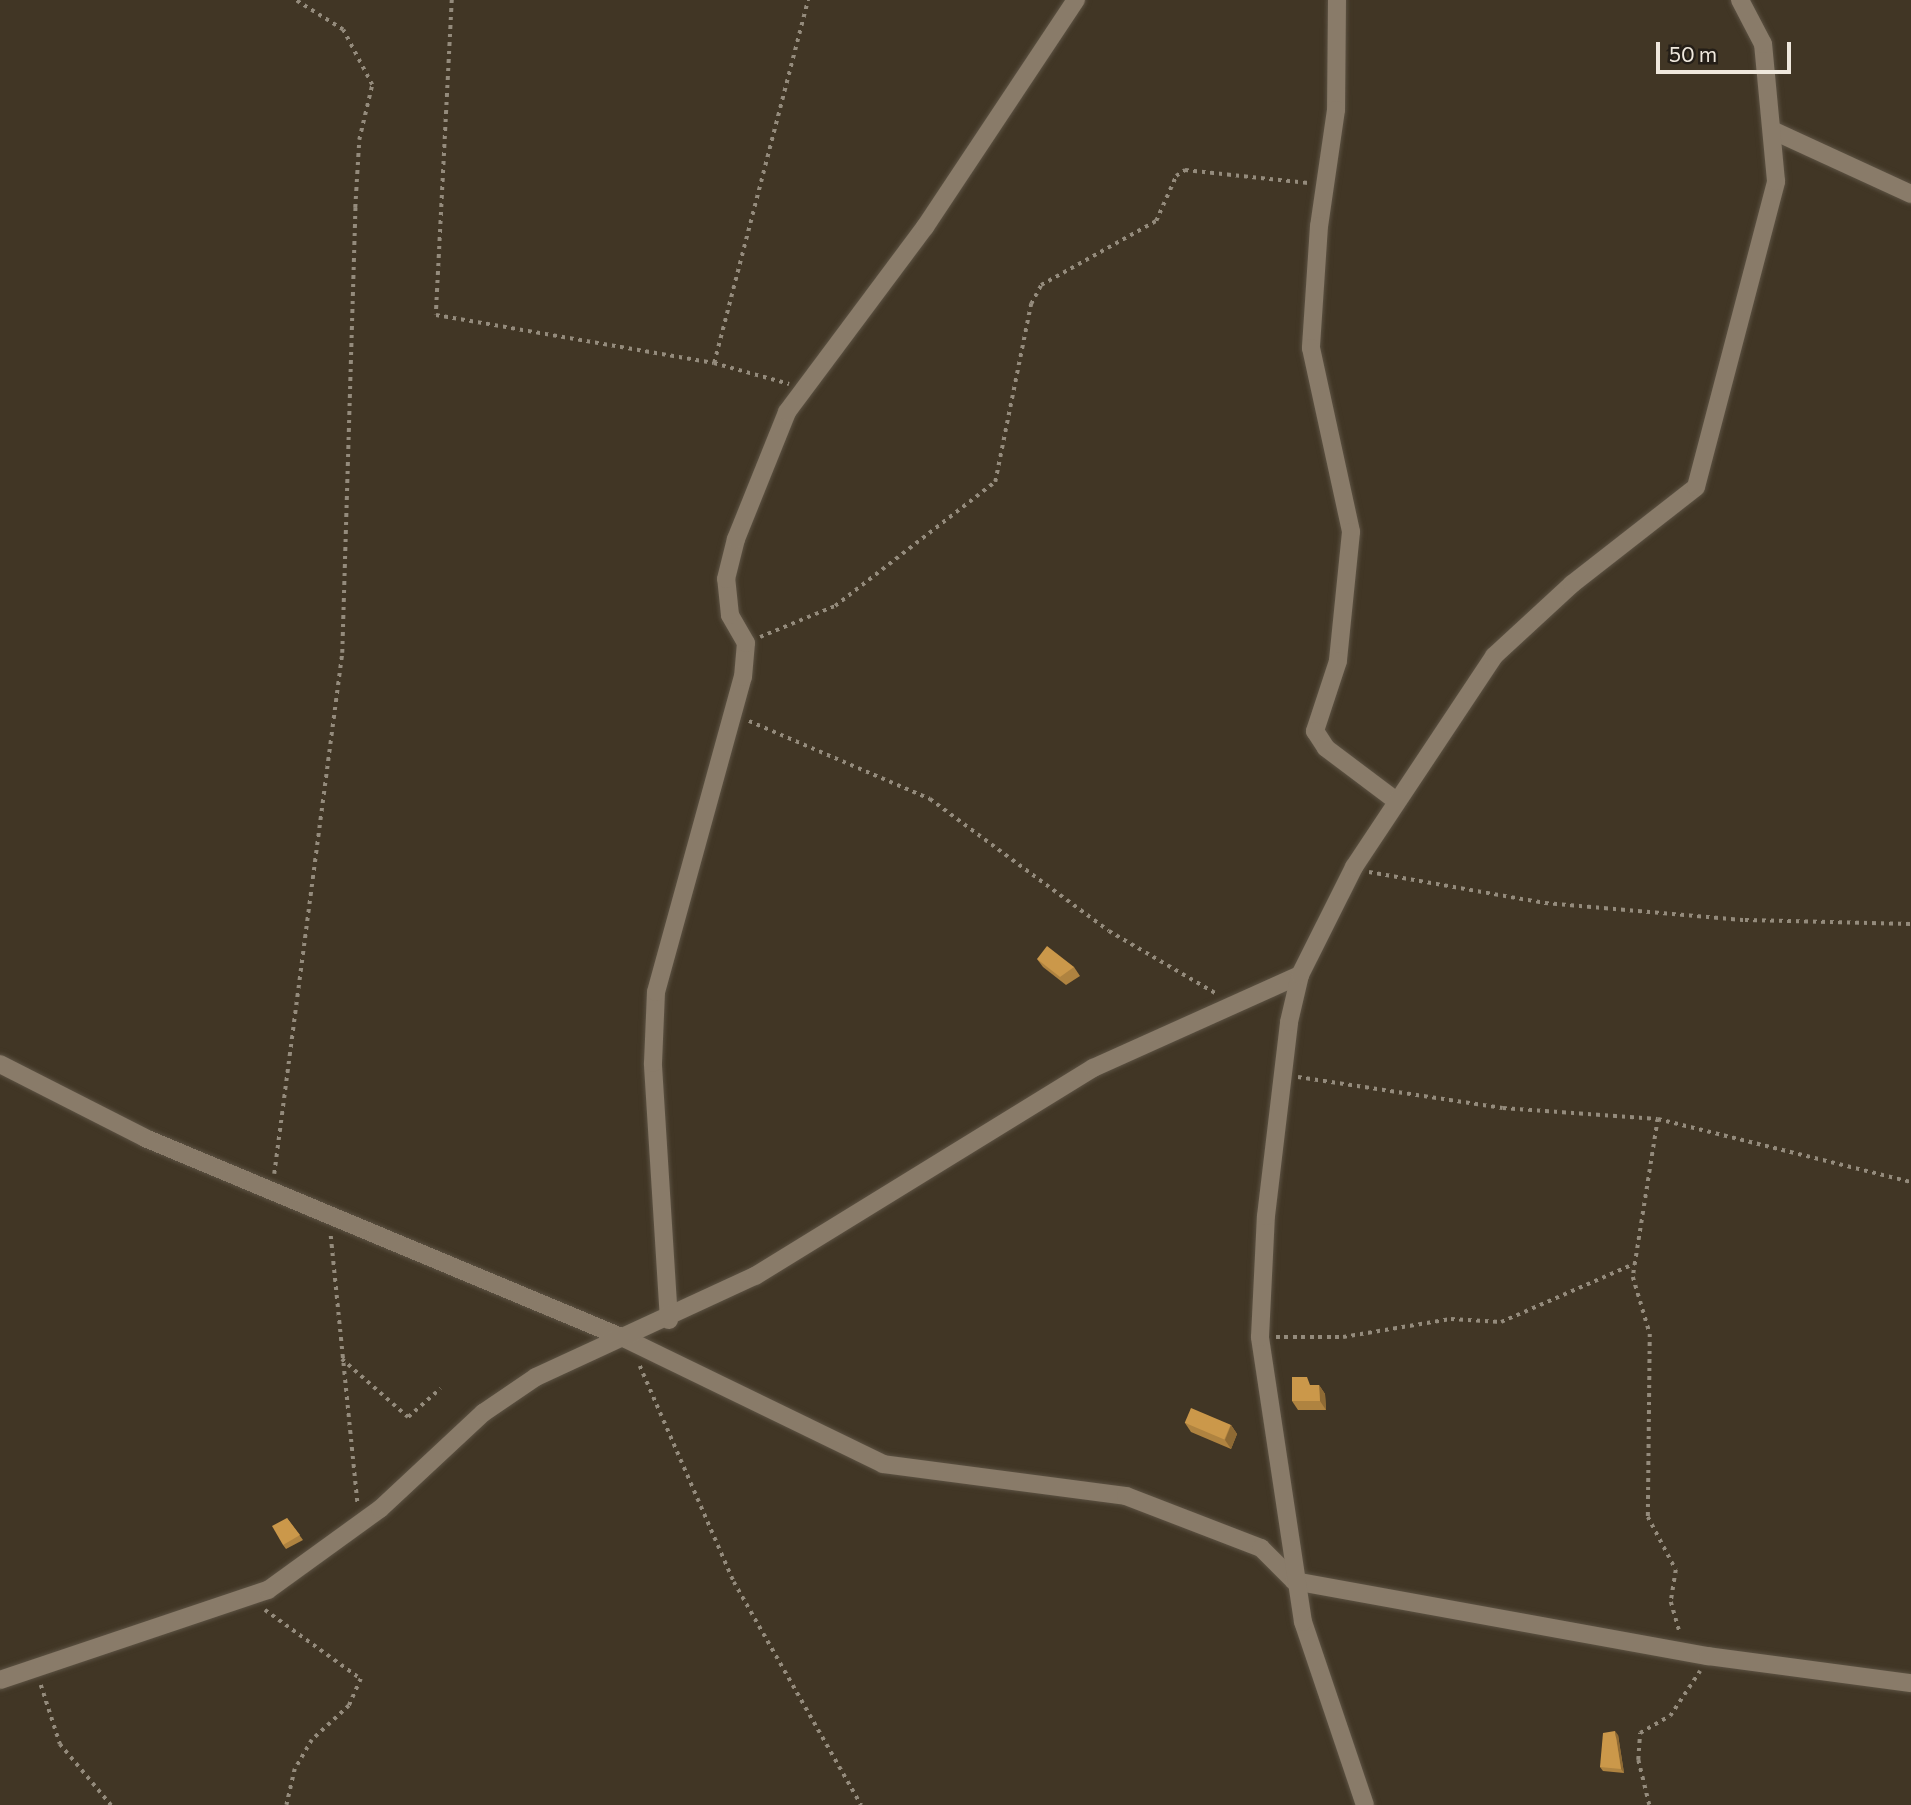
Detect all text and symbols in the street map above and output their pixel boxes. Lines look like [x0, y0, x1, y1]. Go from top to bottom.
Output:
scale bar [1659, 28, 1794, 72]
text: 50 m [1669, 41, 1717, 66]

